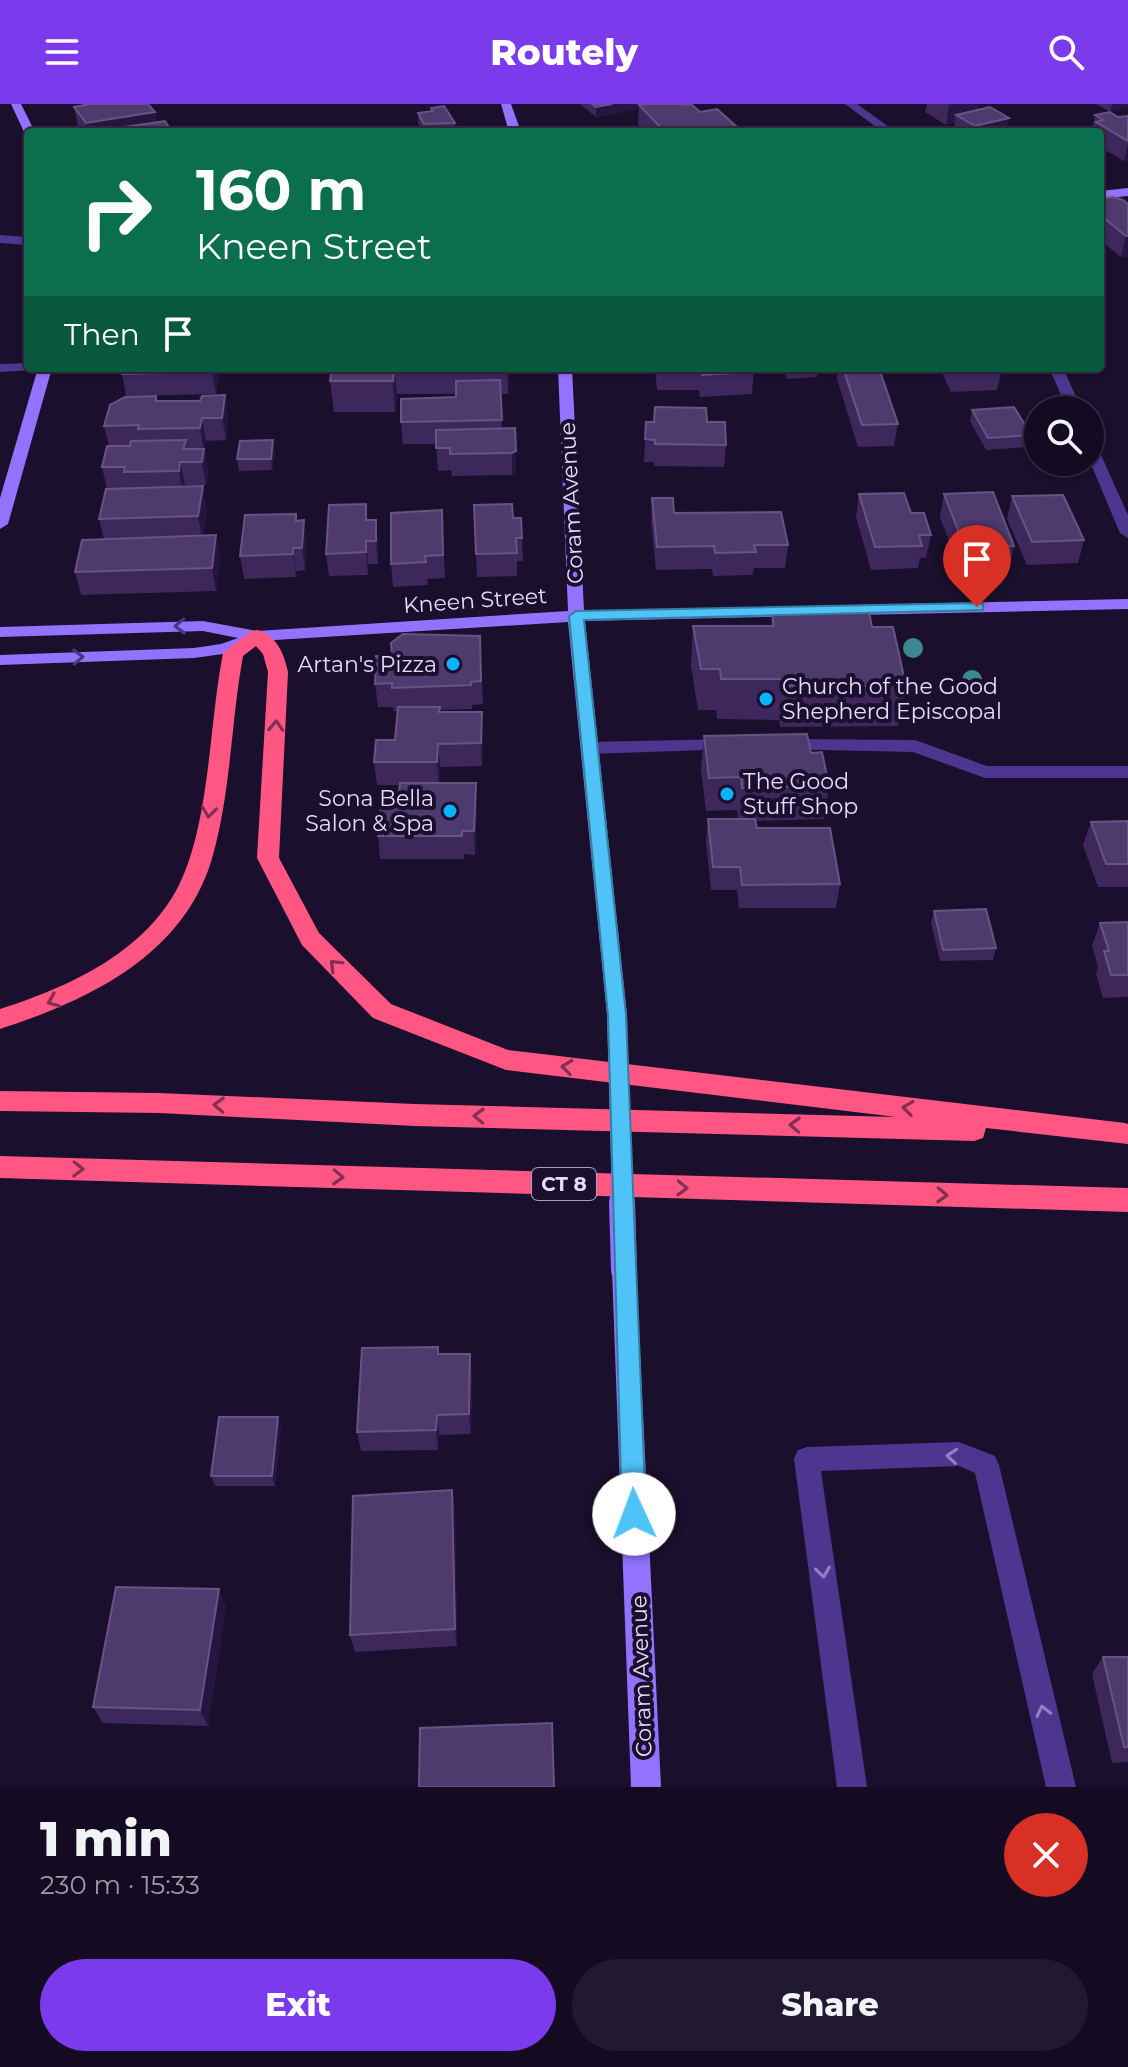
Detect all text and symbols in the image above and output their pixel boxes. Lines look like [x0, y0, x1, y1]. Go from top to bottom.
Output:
icon: menu [40, 30, 84, 74]
text: Routely [490, 30, 638, 74]
icon: search [1044, 30, 1088, 74]
text: 160 m [196, 156, 366, 224]
icon: right [64, 160, 168, 264]
text: Kneen Street [196, 224, 432, 268]
icon: arrive [156, 312, 200, 356]
text: Then [64, 316, 140, 353]
map controls [1024, 396, 1104, 476]
button: search [1024, 396, 1104, 476]
street label: Coram Avenue [554, 421, 589, 585]
pin [943, 525, 1011, 607]
icon: arrive [955, 537, 999, 581]
street label: Kneen Street [402, 582, 548, 619]
one-way arrow [173, 618, 186, 635]
one-way arrow [72, 649, 85, 666]
place label: Artan's Pizza [298, 651, 437, 678]
marker: Artan's Pizza [444, 655, 462, 673]
place label: Church of the Good Shepherd Episcopal [782, 673, 1002, 725]
marker: Church of the Good Shepherd Episcopal [757, 690, 775, 708]
one-way arrow [267, 719, 284, 732]
place label: The Good Stuff Shop [743, 768, 858, 820]
place label: Sona Bella Salon & Spa [305, 785, 434, 837]
marker: The Good Stuff Shop [718, 785, 736, 803]
marker: Sona Bella Salon & Spa [441, 802, 459, 820]
one-way arrow [201, 805, 218, 818]
one-way arrow [330, 960, 345, 974]
one-way arrow [46, 992, 61, 1008]
one-way arrow [560, 1059, 573, 1076]
one-way arrow [212, 1096, 225, 1114]
one-way arrow [901, 1100, 915, 1117]
one-way arrow [472, 1108, 485, 1125]
one-way arrow [788, 1116, 801, 1134]
one-way arrow [72, 1160, 85, 1177]
road number: CT 8 [532, 1168, 596, 1200]
one-way arrow [332, 1169, 345, 1186]
one-way arrow [676, 1179, 689, 1196]
one-way arrow [936, 1186, 949, 1203]
one-way arrow [946, 1448, 959, 1465]
position arrow [592, 1472, 676, 1556]
one-way arrow [814, 1566, 831, 1579]
street label: Coram Avenue [625, 1595, 658, 1757]
one-way arrow [1036, 1705, 1053, 1718]
text: 1 min [40, 1810, 172, 1868]
button: close [1004, 1813, 1088, 1897]
text: 230 m · 15:33 [40, 1869, 200, 1901]
button: Exit [40, 1959, 556, 2051]
button: Share [572, 1959, 1088, 2051]

